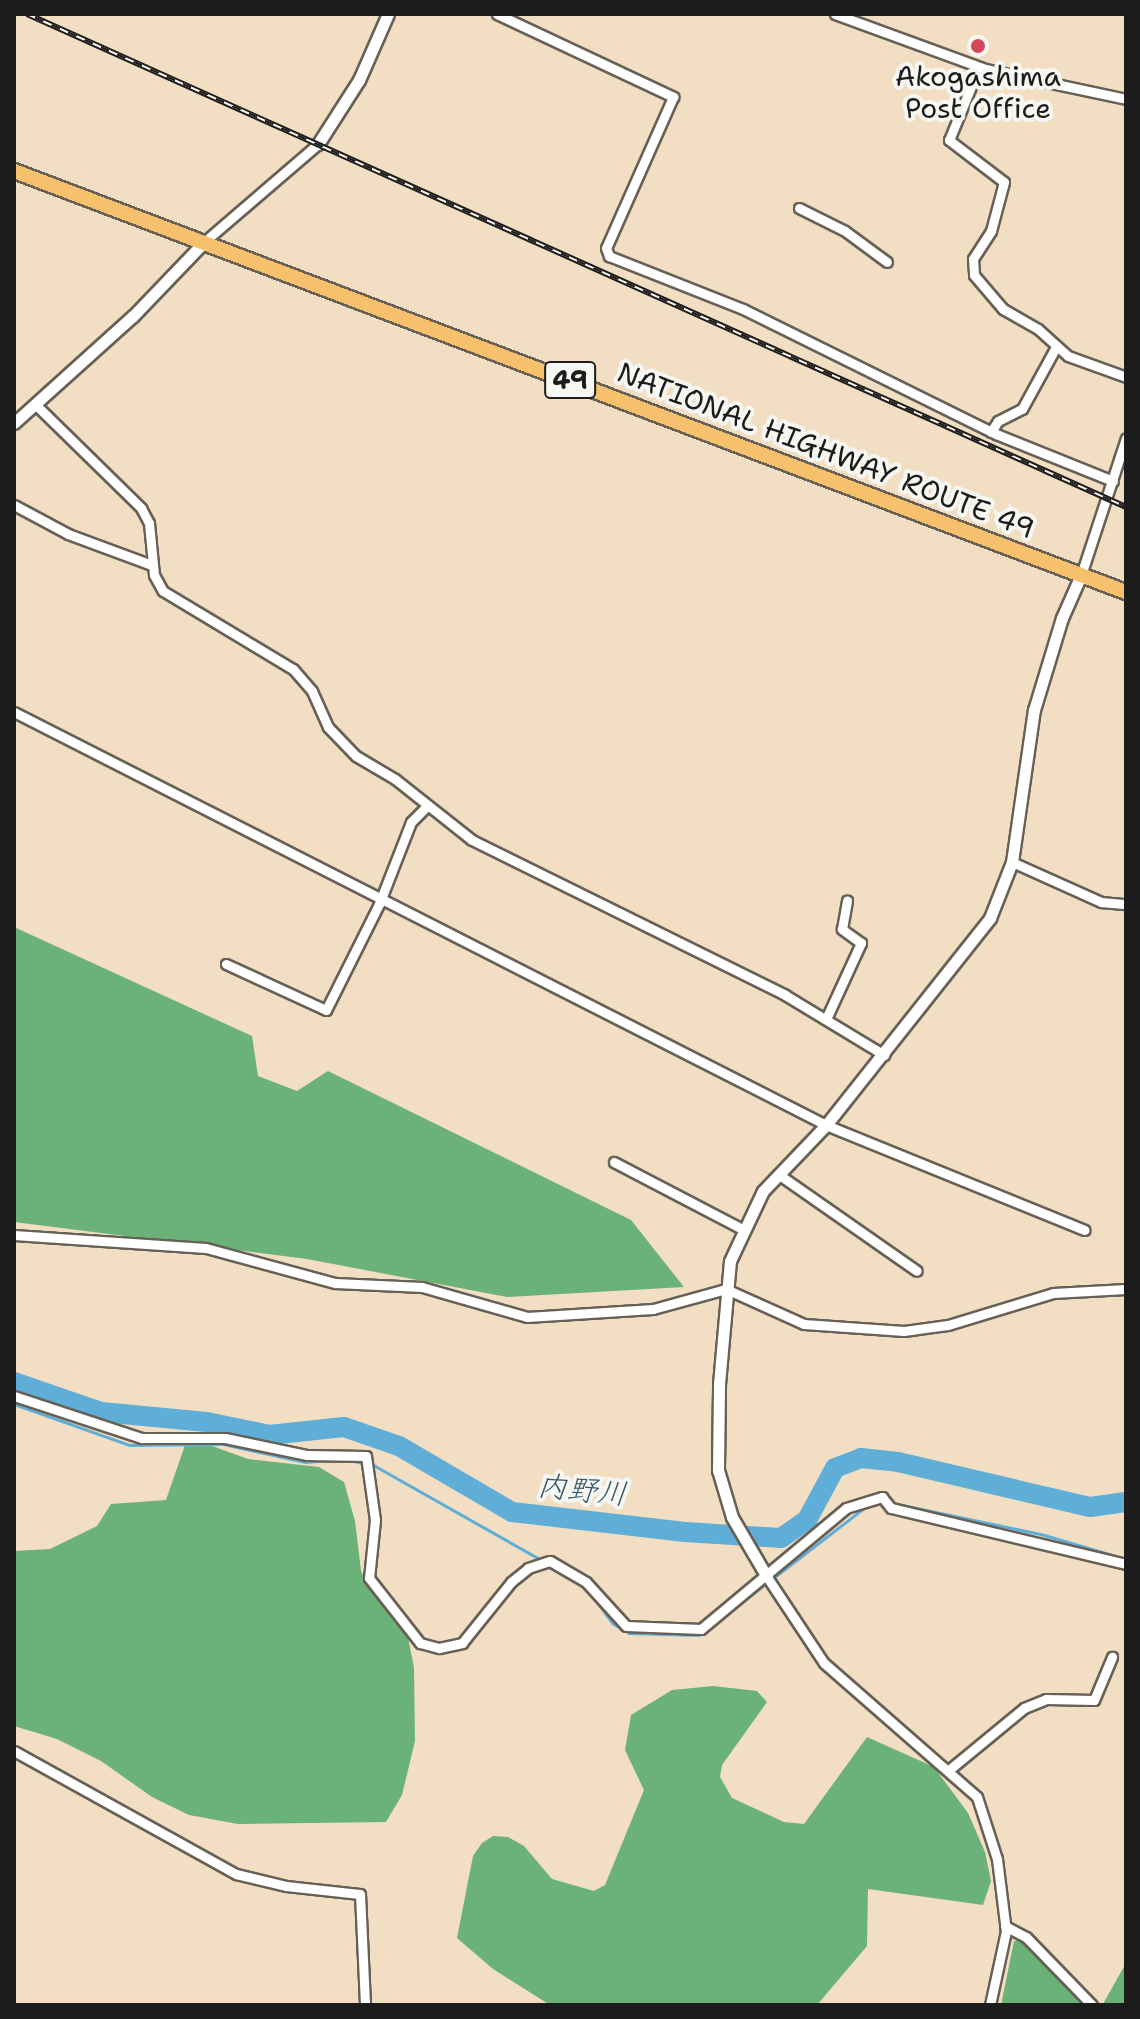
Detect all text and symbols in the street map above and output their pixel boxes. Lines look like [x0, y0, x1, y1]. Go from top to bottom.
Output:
marker: Akogashima Post Office [969, 37, 987, 55]
place label: Akogashima Post Office [895, 59, 1061, 125]
street label: NATIONAL HIGHWAY ROUTE 49 [613, 355, 1039, 545]
road number: 49 [544, 358, 596, 402]
water label: 内野川 [535, 1467, 629, 1513]

